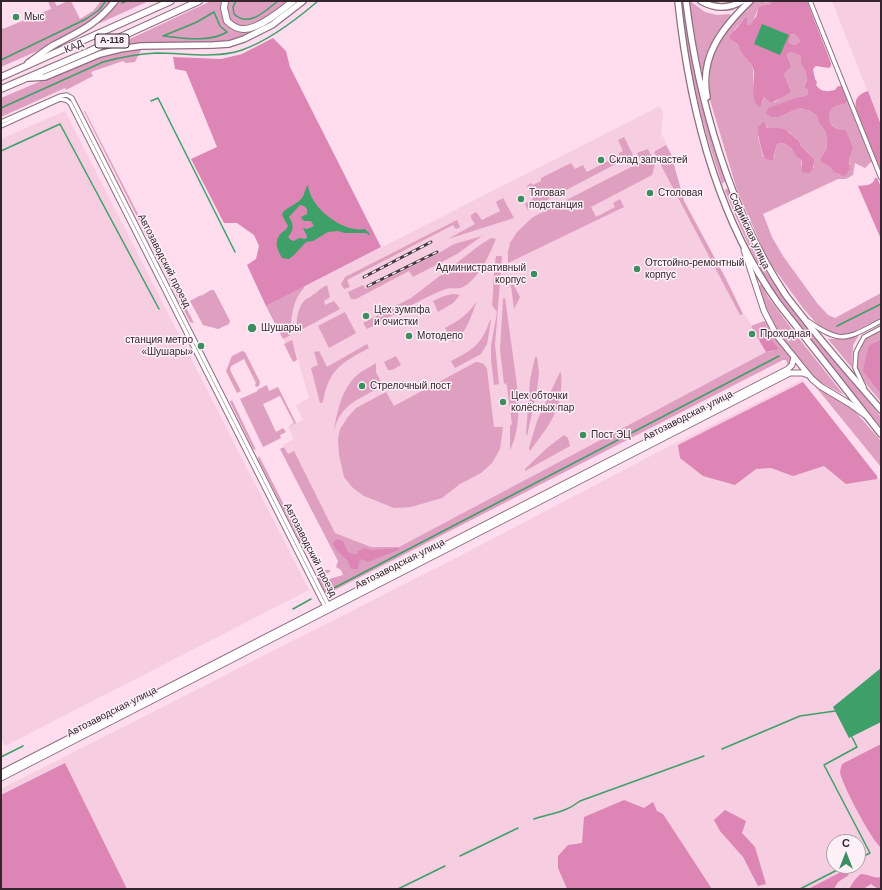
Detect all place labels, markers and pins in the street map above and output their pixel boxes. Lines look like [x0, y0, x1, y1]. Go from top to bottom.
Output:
place label: Мыс [24, 11, 45, 23]
marker: Мыс [11, 12, 21, 22]
place label: Склад запчастей [609, 154, 688, 166]
marker: Склад запчастей [596, 155, 606, 165]
place label: Тяговая подстанция [529, 187, 583, 210]
place label: Столовая [658, 187, 703, 199]
marker: Столовая [645, 188, 655, 198]
marker: Тяговая подстанция [516, 194, 526, 204]
place label: Отстойно-ремонтный корпус [645, 257, 744, 280]
place label: Административный корпус [436, 262, 526, 286]
marker: Отстойно-ремонтный корпус [632, 264, 642, 274]
marker: Административный корпус [529, 269, 539, 279]
place label: Цех зумпфа и очистки [374, 304, 430, 328]
marker: Цех зумпфа и очистки [361, 311, 371, 321]
marker: Шушары [246, 322, 258, 334]
place label: Шушары [261, 322, 301, 334]
place label: Проходная [760, 328, 811, 340]
marker: Проходная [747, 329, 757, 339]
place label: Мотодепо [417, 330, 463, 342]
marker: Мотодепо [404, 331, 414, 341]
place label: станция метро «Шушары» [125, 334, 193, 358]
marker: станция метро «Шушары» [196, 341, 206, 351]
place label: Стрелочный пост [370, 380, 451, 392]
marker: Стрелочный пост [357, 381, 367, 391]
place label: Цех обточки колёсных пар [511, 390, 574, 414]
marker: Цех обточки колёсных пар [498, 397, 508, 407]
place label: Пост ЭЦ [591, 429, 631, 441]
marker: Пост ЭЦ [578, 430, 588, 440]

